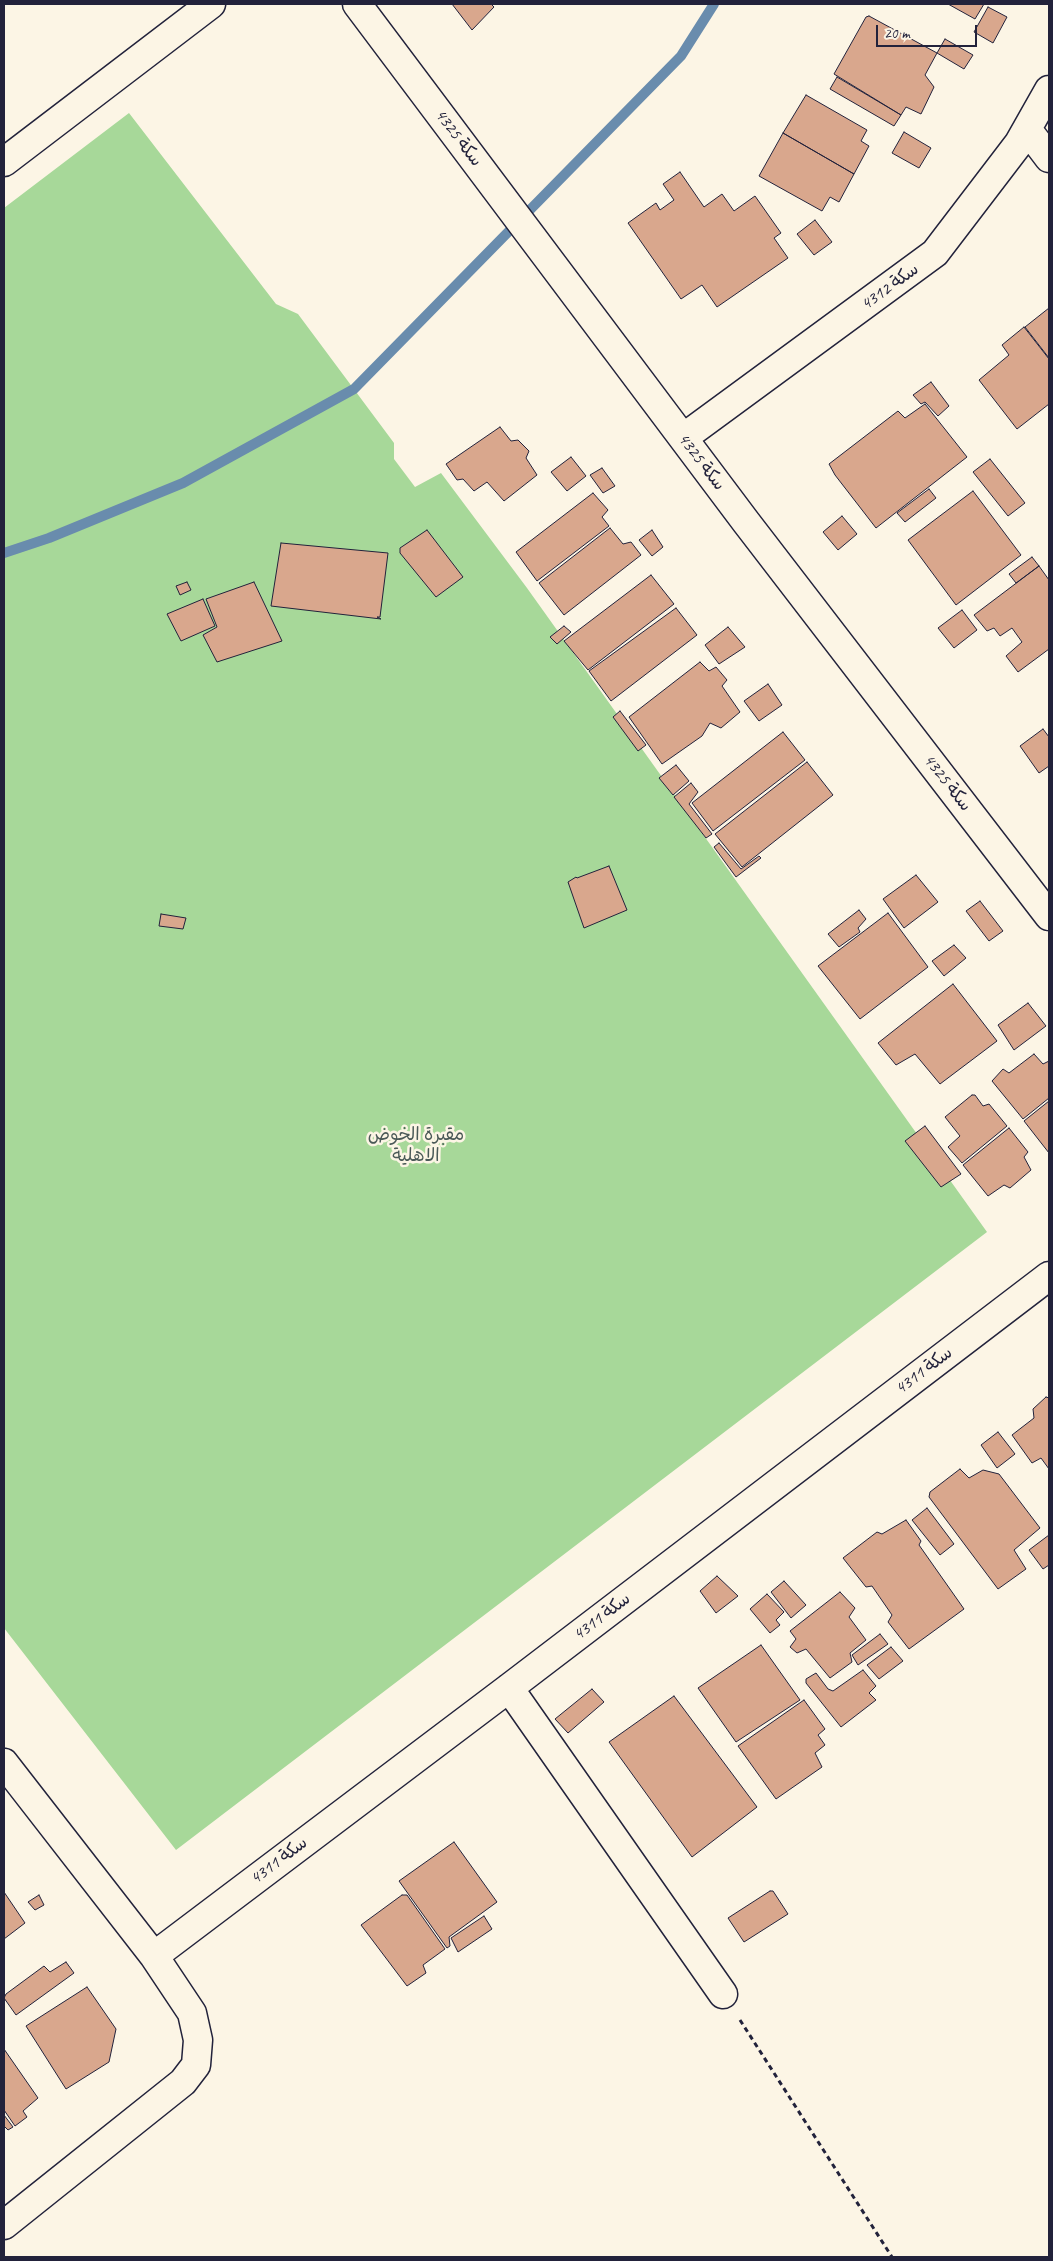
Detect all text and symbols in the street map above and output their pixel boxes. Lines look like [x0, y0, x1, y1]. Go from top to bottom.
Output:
scale bar [878, 15, 979, 47]
text: 20 m [884, 24, 910, 43]
street label: سكة 4325 [429, 105, 487, 171]
street label: سكة 4312 [857, 259, 923, 315]
street label: سكة 4325 [672, 429, 730, 495]
street label: سكة 4325 [918, 750, 976, 816]
park label: مقبرة الخوض الاهلية [368, 1124, 464, 1166]
street label: سكة 4311 [891, 1342, 957, 1400]
street label: سكة 4311 [569, 1588, 635, 1646]
street label: سكة 4311 [246, 1832, 312, 1890]

